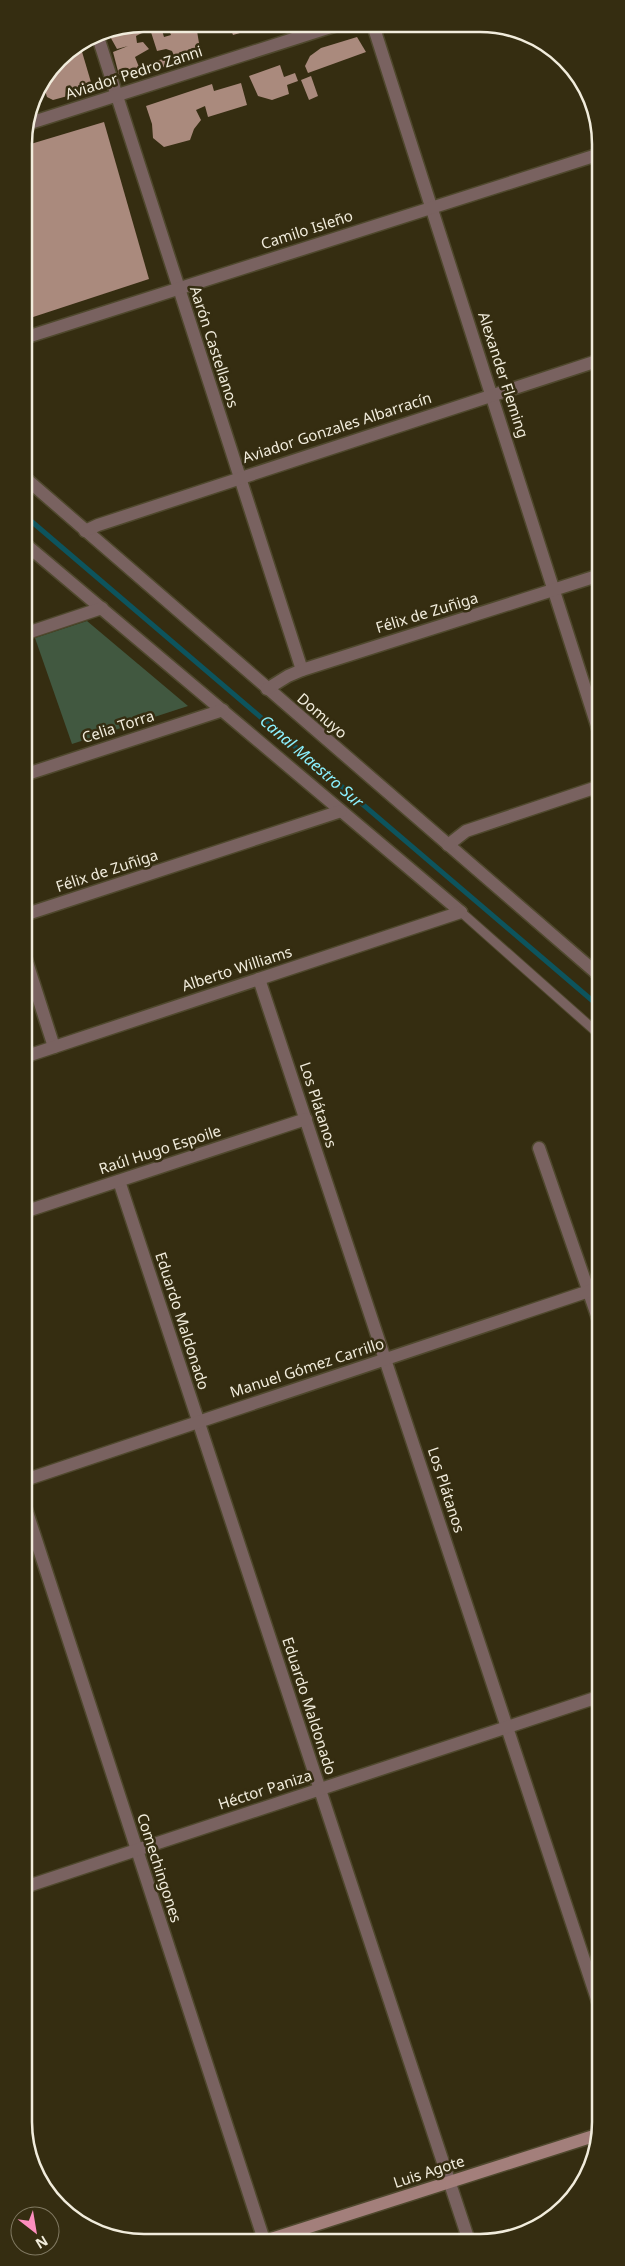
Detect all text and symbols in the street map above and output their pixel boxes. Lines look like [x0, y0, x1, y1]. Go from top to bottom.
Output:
street label: Aviador Pedro Zanni [63, 40, 205, 104]
street label: Camilo Isleño [258, 205, 355, 253]
street label: Aarón Castellanos [186, 283, 244, 410]
street label: Alexander Fleming [474, 309, 534, 440]
street label: Aviador Gonzales Albarracín [239, 387, 434, 467]
street label: Félix de Zuñiga [373, 587, 480, 637]
street label: Domuyo [293, 688, 352, 742]
street label: Celia Torra [79, 705, 156, 747]
water label: Canal Maestro Sur [255, 710, 369, 813]
street label: Félix de Zuñiga [53, 844, 160, 896]
street label: Alberto Williams [179, 941, 294, 995]
street label: Los Plátanos [296, 1059, 342, 1150]
street label: Raúl Hugo Espoile [96, 1120, 223, 1178]
street label: Eduardo Maldonado [151, 1249, 215, 1392]
street label: Manuel Gómez Carrillo [227, 1333, 386, 1401]
street label: Los Plátanos [424, 1444, 470, 1535]
street label: Eduardo Maldonado [278, 1634, 342, 1777]
street label: Héctor Paniza [215, 1764, 314, 1814]
street label: Comechingones [133, 1810, 187, 1925]
street label: Luis Agote [390, 2150, 467, 2192]
north arrow [10, 2206, 60, 2256]
text: N [32, 2231, 52, 2254]

